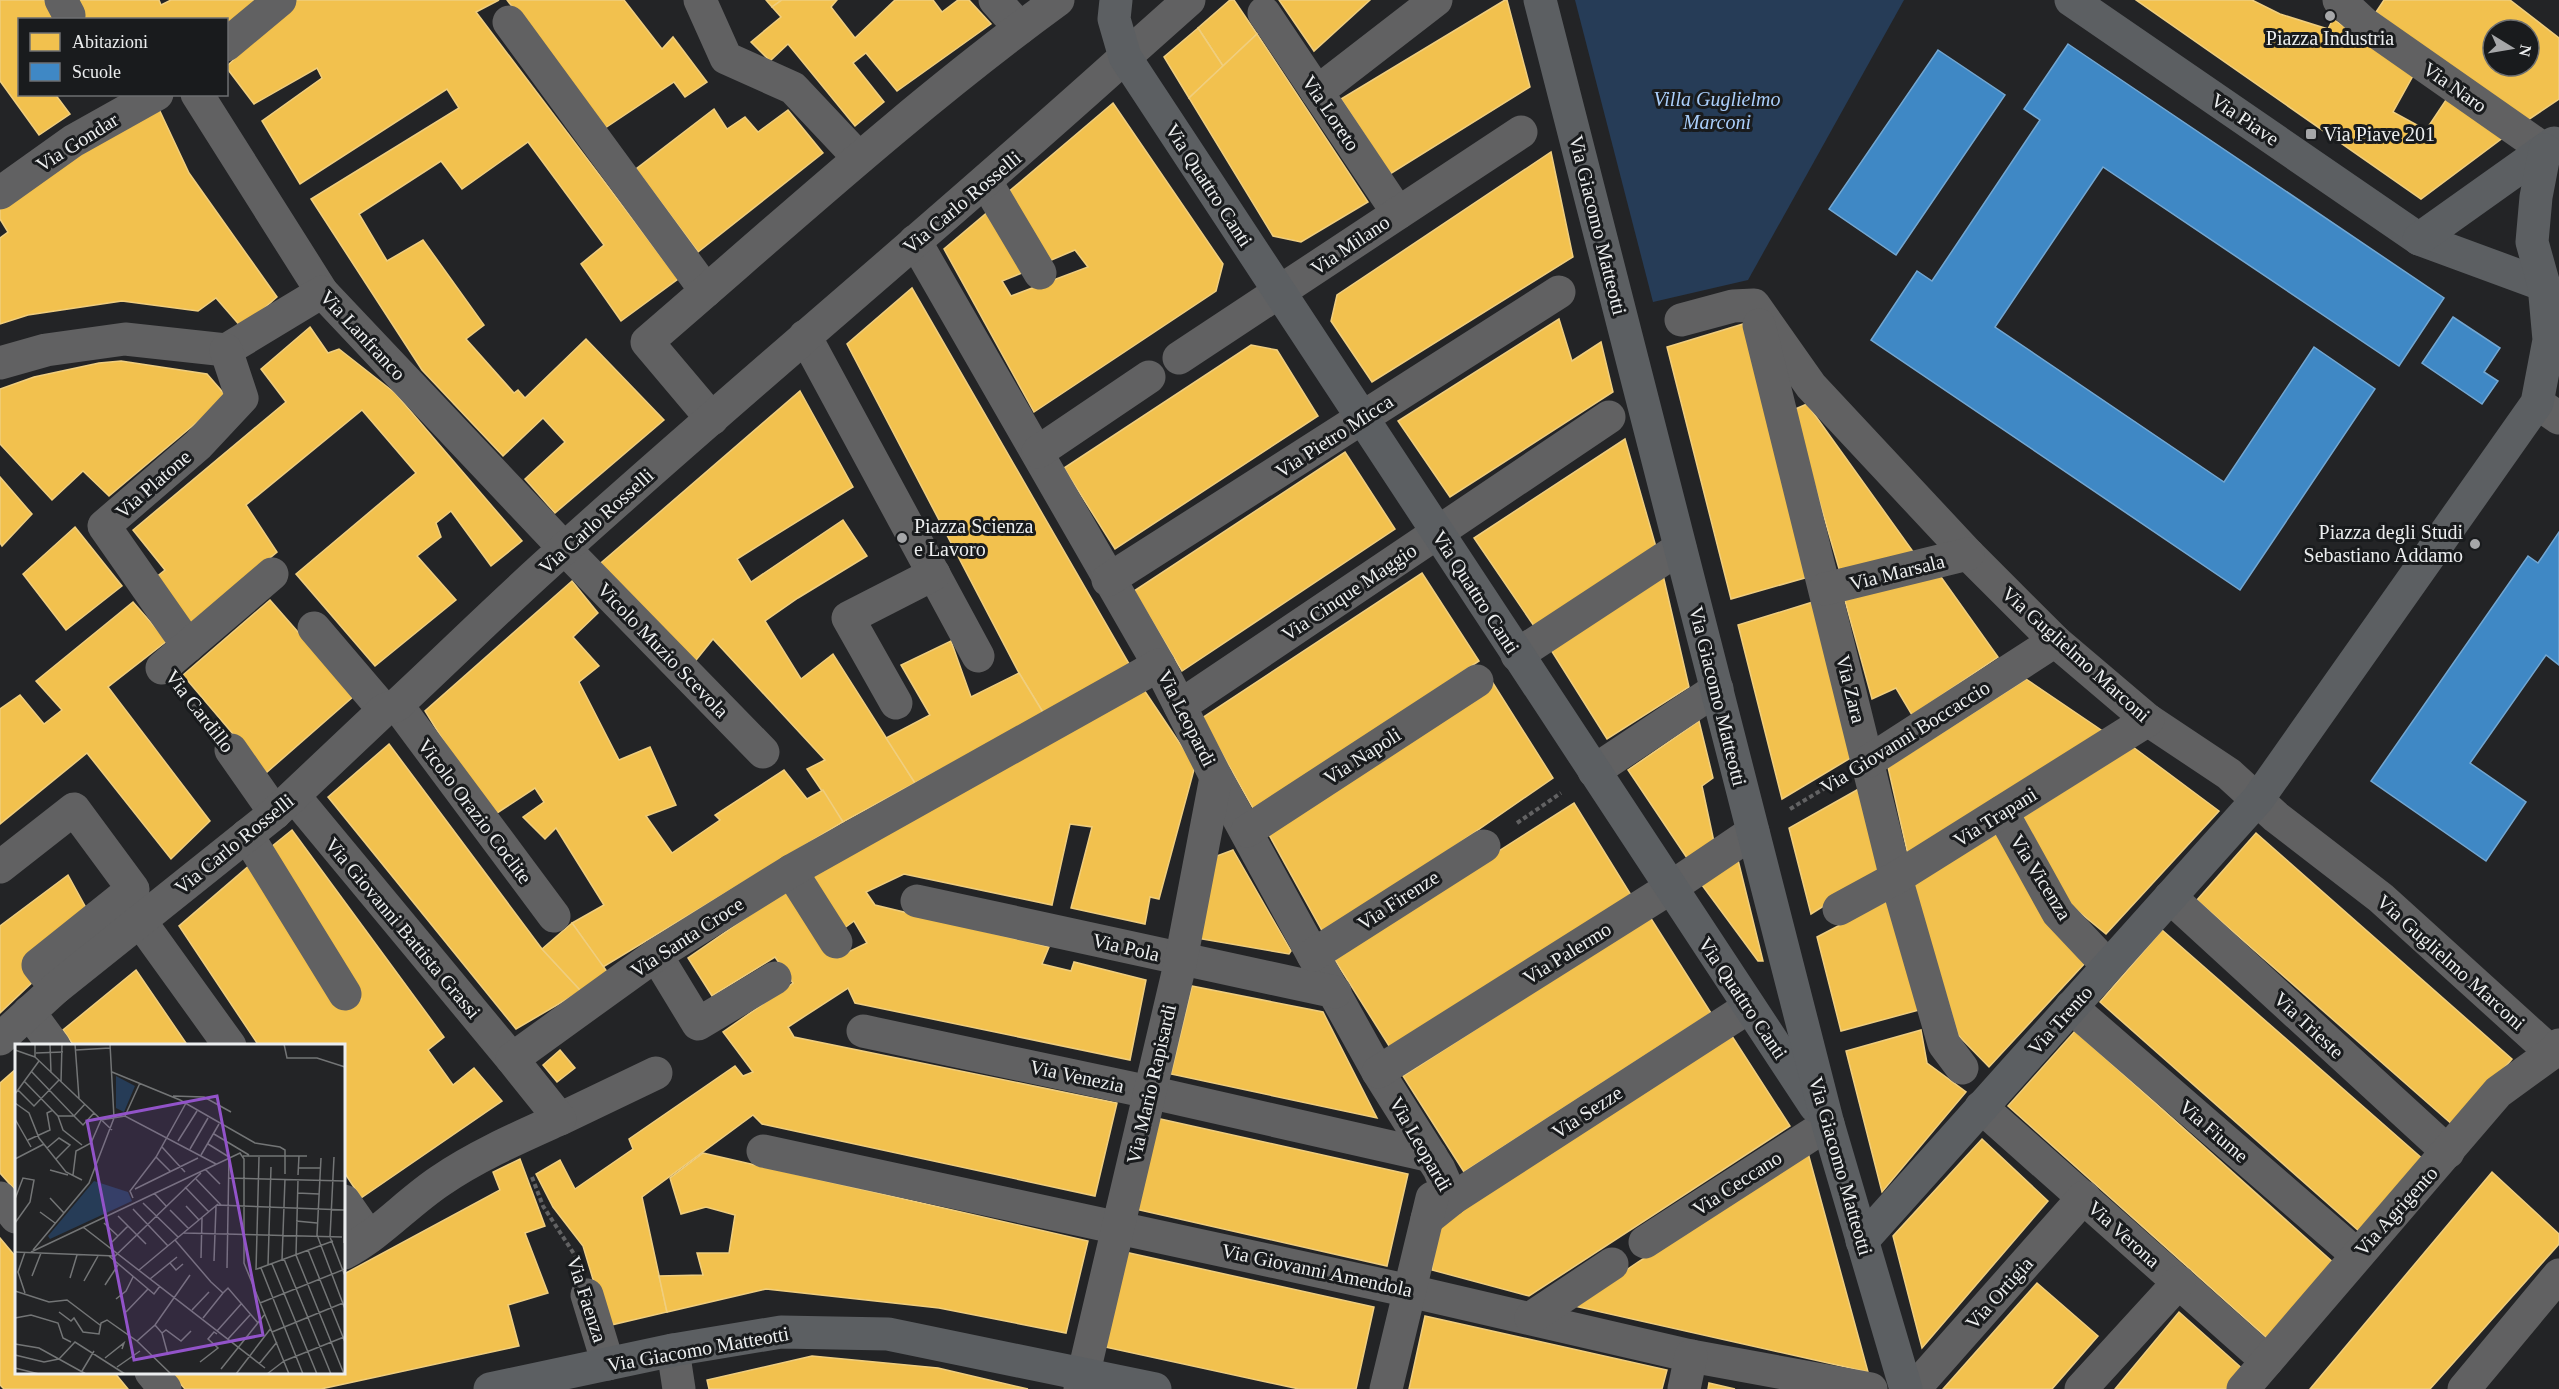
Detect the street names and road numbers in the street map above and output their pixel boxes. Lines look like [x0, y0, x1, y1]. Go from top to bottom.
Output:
street label: Via Naro [2419, 57, 2491, 117]
street label: Via Loreto [1298, 71, 1364, 155]
street label: Via Piave [2207, 88, 2283, 150]
street label: Via Gondar [32, 108, 122, 176]
street label: Via Quattro Canti [1161, 119, 1257, 251]
street label: Via Giacomo Matteotti [1565, 133, 1631, 318]
street label: Via Carlo Rosselli [899, 146, 1026, 258]
street label: Via Milano [1306, 211, 1394, 279]
street label: Via Lanfranco [316, 286, 410, 384]
street label: Via Pietro Micca [1271, 390, 1397, 482]
street label: Via Platone [111, 445, 195, 523]
street label: Via Carlo Rosselli [534, 463, 658, 578]
street label: Via Quattro Canti [1428, 526, 1524, 658]
street label: Via Cinque Maggio [1277, 539, 1421, 646]
street label: Via Marsala [1847, 550, 1947, 594]
street label: Vicolo Muzio Scevola [593, 578, 733, 722]
street label: Via Guglielmo Marconi [1997, 582, 2155, 727]
street label: Via Giacomo Matteotti [1685, 604, 1751, 789]
street label: Via Zara [1832, 653, 1870, 725]
street label: Via Cardillo [161, 666, 239, 756]
street label: Via Leopardi [1153, 666, 1221, 771]
street label: Via Giovanni Boccaccio [1816, 676, 1994, 798]
street label: Via Napoli [1319, 723, 1405, 790]
street label: Vicolo Orazio Coclite [413, 734, 537, 888]
street label: Via Trapani [1949, 783, 2042, 852]
street label: Via Carlo Rosselli [170, 789, 298, 899]
street label: Via Vicenza [2006, 830, 2076, 924]
street label: Via Giovanni Battista Grassi [321, 833, 485, 1023]
street label: Via Firenze [1353, 865, 1443, 934]
street label: Via Guglielmo Marconi [2372, 890, 2530, 1035]
street label: Via Santa Croce [627, 892, 748, 982]
street label: Via Palermo [1519, 917, 1615, 989]
street label: Via Pola [1090, 929, 1162, 965]
street label: Via Quattro Canti [1694, 933, 1792, 1063]
street label: Via Trento [2023, 981, 2097, 1059]
street label: Via Trieste [2270, 987, 2348, 1063]
street label: Via Mario Rapisardi [1122, 1002, 1181, 1166]
street label: Via Venezia [1028, 1055, 1126, 1097]
street label: Via Giacomo Matteotti [1805, 1074, 1877, 1258]
street label: Via Sezze [1548, 1081, 1626, 1143]
street label: Via Leopardi [1384, 1093, 1457, 1196]
street label: Via Fiume [2175, 1095, 2253, 1167]
street label: Via Ceccano [1688, 1146, 1786, 1220]
street label: Via Agrigento [2350, 1162, 2443, 1261]
street label: Via Verona [2084, 1196, 2165, 1272]
street label: Via Giovanni Amendola [1220, 1239, 1414, 1301]
street label: Via Ortigia [1961, 1252, 2038, 1334]
street label: Via Faenza [563, 1253, 611, 1345]
street label: Via Giacomo Matteotti [605, 1322, 791, 1376]

